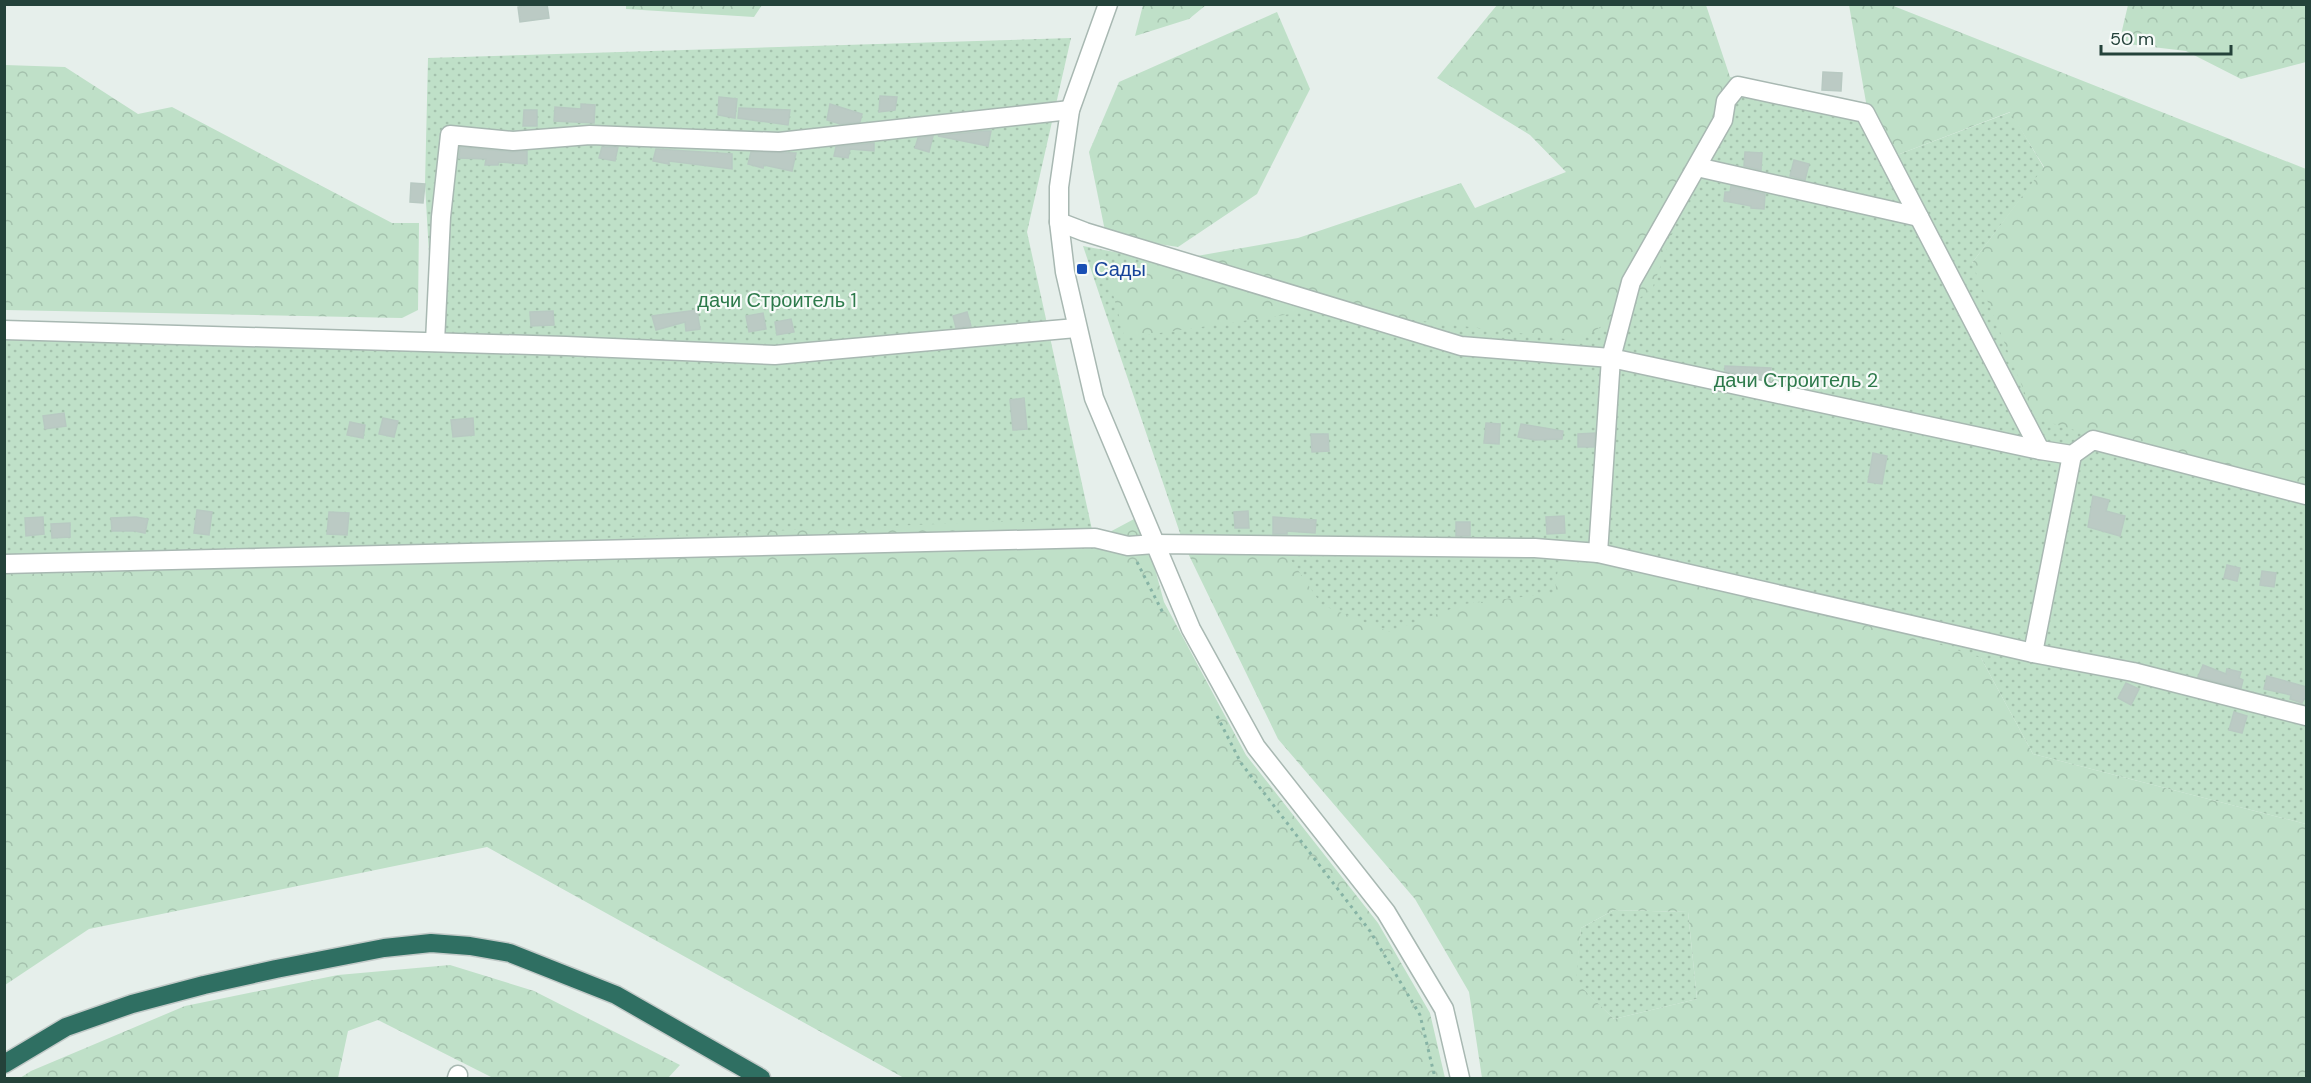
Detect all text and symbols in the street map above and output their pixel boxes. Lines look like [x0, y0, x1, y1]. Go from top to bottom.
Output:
scale bar [2101, 18, 2232, 56]
text: 50 m [2110, 27, 2154, 51]
place label: Сады [1094, 256, 1146, 282]
marker: Сады [1075, 262, 1089, 276]
park label: дачи Строитель 1 [697, 287, 857, 313]
park label: дачи Строитель 2 [1714, 367, 1878, 393]

